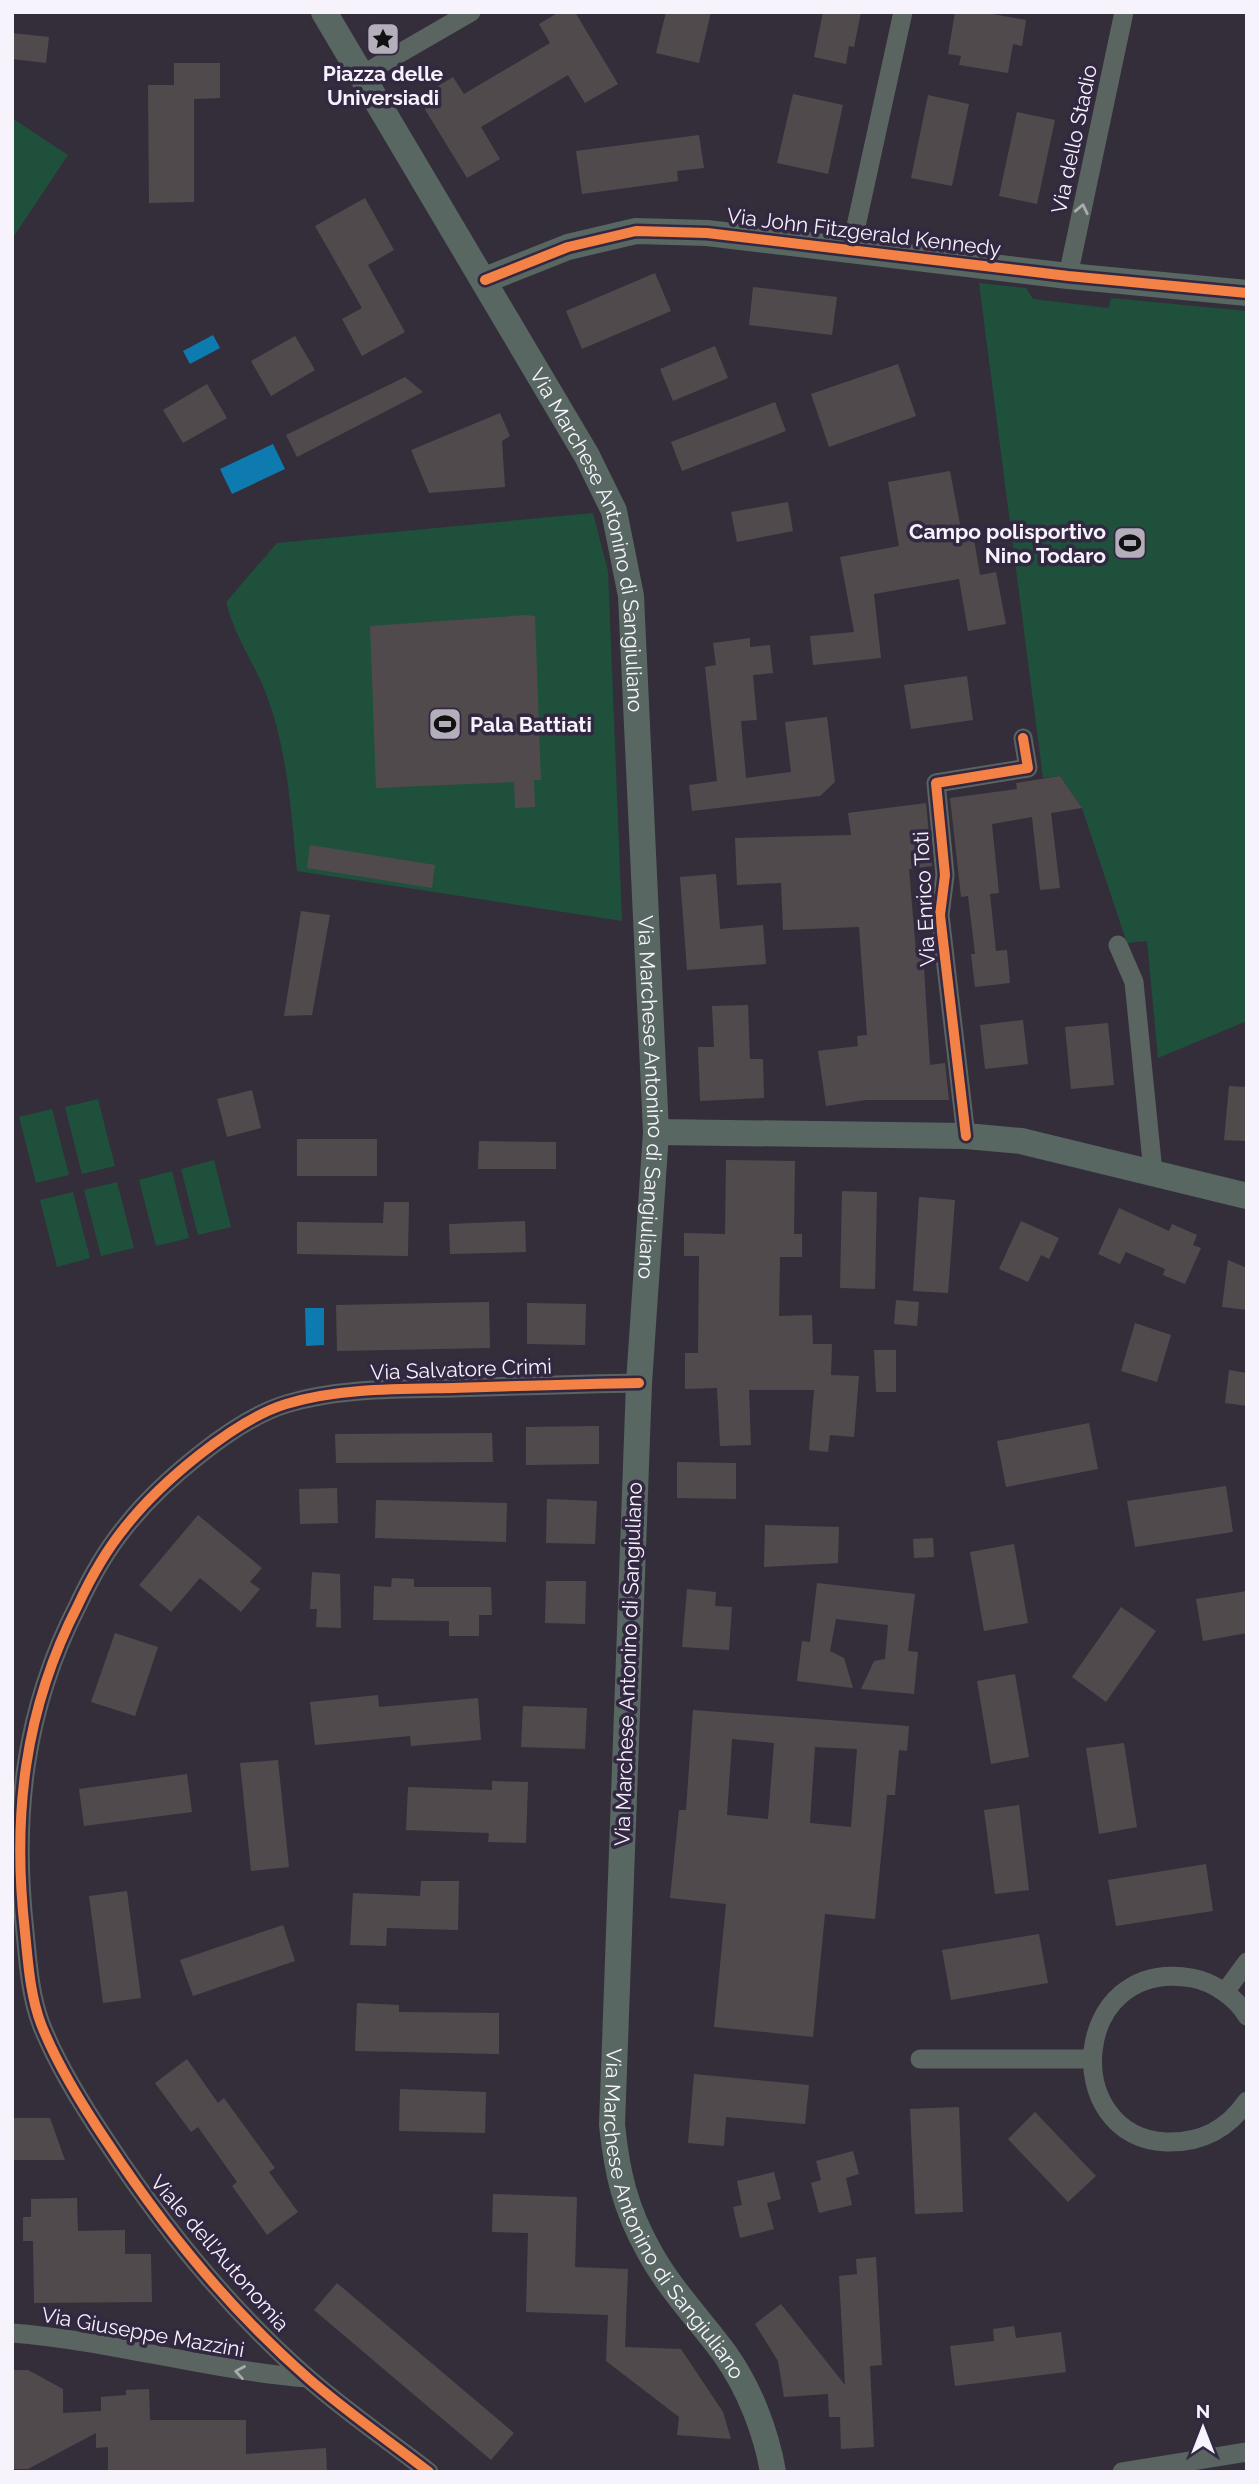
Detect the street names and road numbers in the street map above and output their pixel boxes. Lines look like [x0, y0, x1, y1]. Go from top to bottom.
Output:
street label: Via dello Stadio [1046, 62, 1102, 216]
street label: Via John Fitzgerald Kennedy [725, 203, 1003, 261]
street label: Via Marchese Antonino di Sangiuliano [525, 363, 649, 713]
street label: Via Enrico Toti [908, 831, 940, 967]
street label: Via Marchese Antonino di Sangiuliano [633, 915, 669, 1280]
street label: Via Salvatore Crimi [370, 1353, 552, 1385]
street label: Via Marchese Antonino di Sangiuliano [609, 1482, 647, 1846]
street label: Via Marchese Antonino di Sangiuliano [599, 2048, 750, 2383]
street label: Viale dell'Autonomia [145, 2170, 295, 2336]
street label: Via Giuseppe Mazzini [40, 2302, 246, 2362]

